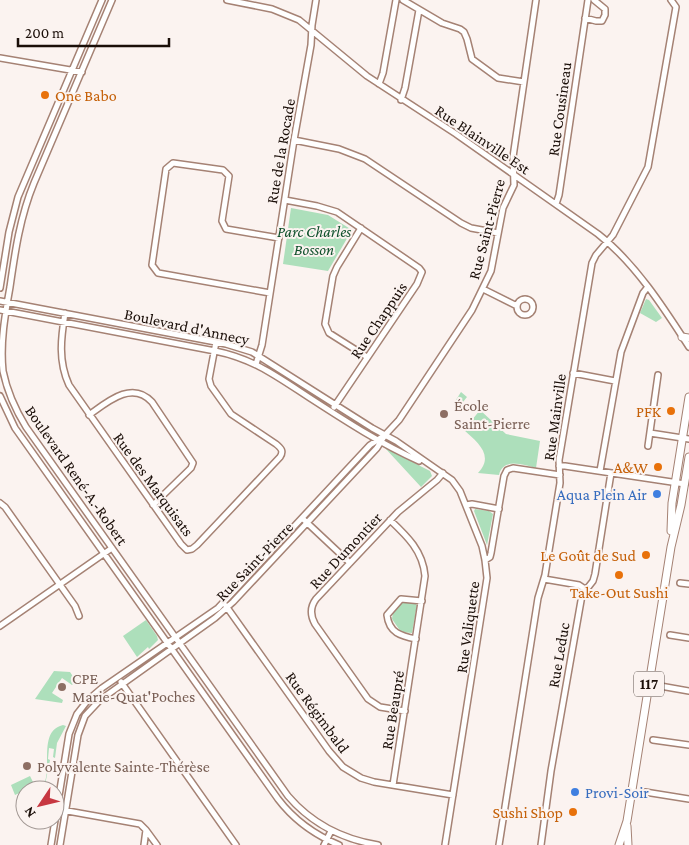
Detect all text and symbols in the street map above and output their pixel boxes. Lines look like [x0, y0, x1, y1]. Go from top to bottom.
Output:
scale bar [18, 15, 169, 47]
text: 200 m [25, 25, 64, 41]
street label: Rue Cousineau [544, 60, 575, 157]
place label: One Babo [55, 87, 117, 104]
marker: One Babo [39, 89, 51, 101]
street label: Rue de la Rocade [263, 97, 298, 205]
street label: Rue Blainville Est [432, 101, 534, 178]
street label: Rue Saint-Pierre [465, 177, 508, 281]
park label: Parc Charles Bosson [277, 223, 351, 258]
street label: Rue Chappuis [347, 279, 411, 362]
street label: Boulevard d'Annecy [123, 305, 251, 349]
street label: Rue Mainville [540, 372, 569, 462]
place label: École Saint-Pierre [454, 397, 530, 432]
street label: Boulevard René-A.-Robert [22, 402, 132, 549]
place label: PFK [636, 403, 662, 420]
marker: PFK [665, 405, 677, 417]
marker: École Saint-Pierre [438, 408, 450, 420]
street label: Rue des Marquisats [109, 429, 197, 540]
place label: A&W [613, 459, 648, 476]
marker: A&W [652, 461, 664, 473]
place label: Aqua Plein Air [557, 486, 647, 504]
marker: Aqua Plein Air [651, 488, 663, 500]
street label: Rue Dumontier [306, 509, 385, 592]
street label: Rue Saint-Pierre [212, 518, 296, 604]
place label: Le Goût de Sud [540, 547, 637, 564]
marker: Le Goût de Sud [640, 549, 652, 561]
marker: Take-Out Sushi [613, 569, 625, 581]
street label: Rue Valiquette [453, 580, 483, 674]
place label: Take-Out Sushi [570, 584, 668, 601]
street label: Rue Leduc [544, 621, 573, 689]
street label: Rue Régimbald [282, 668, 353, 757]
street label: Rue Beaupré [378, 669, 408, 751]
place label: CPE Marie-Quat'Poches [72, 670, 195, 705]
road number: 117 [634, 672, 664, 696]
marker: CPE Marie-Quat'Poches [56, 681, 68, 693]
place label: Polyvalente Sainte-Thérèse [37, 758, 210, 776]
marker: Polyvalente Sainte-Thérèse [21, 760, 33, 772]
north arrow [15, 780, 65, 830]
place label: Provi-Soir [585, 784, 649, 801]
marker: Provi-Soir [569, 786, 581, 798]
text: N [20, 804, 39, 821]
place label: Sushi Shop [493, 804, 563, 822]
marker: Sushi Shop [567, 806, 579, 818]

